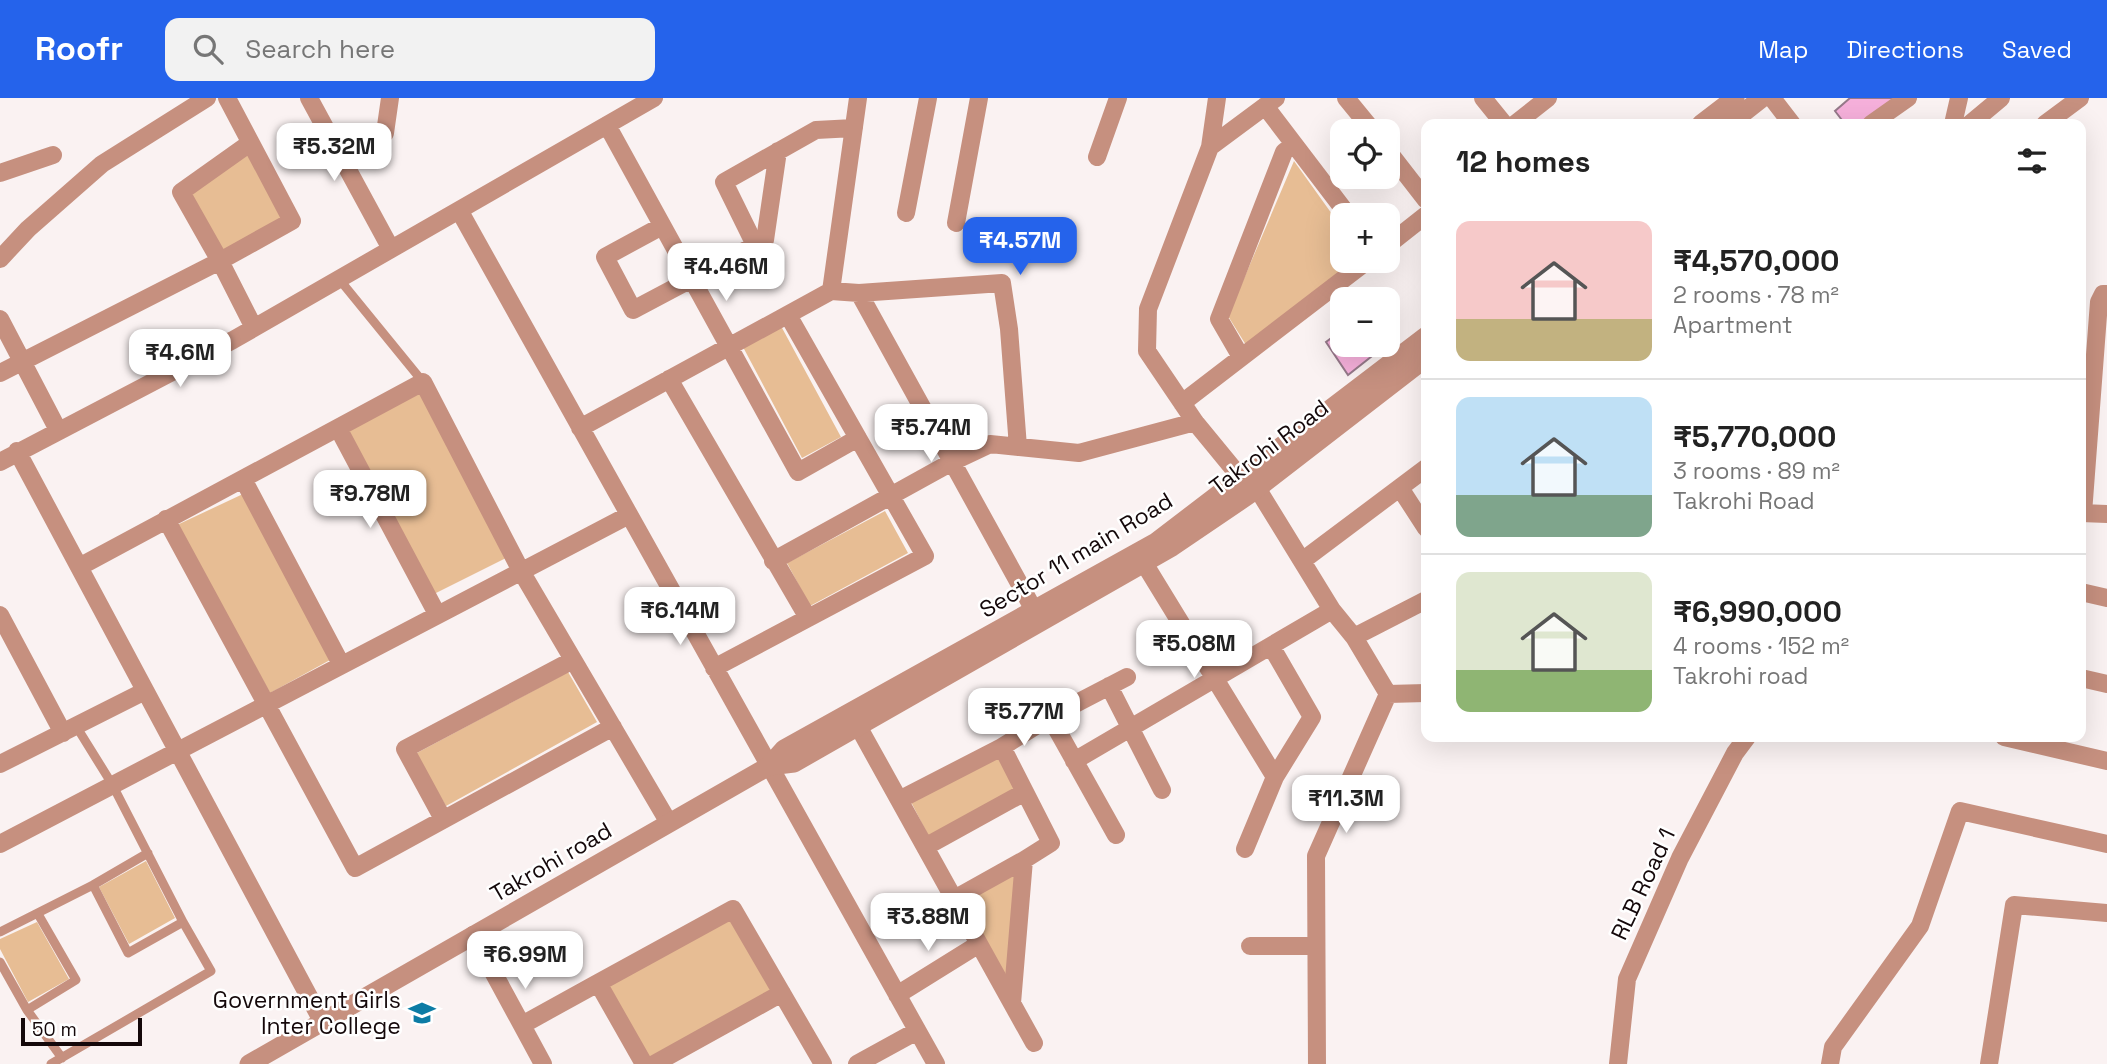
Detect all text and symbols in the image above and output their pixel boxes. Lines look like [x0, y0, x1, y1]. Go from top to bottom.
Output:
search box [165, 18, 655, 81]
text: Roofr [35, 28, 123, 70]
icon: search [189, 30, 227, 68]
text: Search here [245, 32, 395, 66]
text: Map [1758, 34, 1808, 65]
text: Directions [1846, 34, 1964, 65]
text: Saved [2002, 34, 2072, 65]
map controls [1330, 119, 1400, 357]
button: locate [1330, 119, 1400, 189]
pin: ₹5.32M [277, 123, 391, 183]
text: ₹5.32M [293, 131, 375, 161]
text: 12 homes [1456, 142, 1591, 181]
icon: filters [2013, 142, 2051, 180]
button: + [1330, 203, 1400, 273]
pin: ₹4.57M [963, 218, 1077, 277]
text: ₹4.57M [979, 225, 1061, 255]
text: ₹4,570,000 [1673, 241, 1840, 280]
pin: ₹4.46M [669, 244, 783, 303]
icon: home [1512, 249, 1596, 333]
text: ₹4.46M [684, 251, 768, 281]
text: 2 rooms · 78 m² [1673, 280, 1839, 310]
button: − [1330, 287, 1400, 357]
text: Apartment [1673, 310, 1793, 340]
pin: ₹4.6M [131, 330, 229, 389]
text: ₹4.6M [145, 337, 215, 367]
street label: Takrohi Road [1203, 392, 1335, 502]
pin: ₹5.74M [874, 404, 988, 464]
text: ₹5.74M [891, 412, 971, 442]
text: ₹5,770,000 [1673, 417, 1836, 456]
icon: home [1512, 425, 1596, 509]
text: 3 rooms · 89 m² [1673, 456, 1840, 486]
pin: ₹9.78M [313, 470, 427, 530]
text: ₹9.78M [329, 478, 411, 508]
street label: Sector 11 main Road [974, 485, 1178, 625]
text: Takrohi Road [1673, 486, 1815, 516]
pin: ₹6.14M [623, 588, 737, 647]
text: ₹6,990,000 [1673, 592, 1842, 631]
text: ₹6.14M [640, 595, 720, 625]
icon: home [1512, 600, 1596, 684]
pin: ₹5.08M [1137, 620, 1251, 680]
text: ₹5.08M [1152, 628, 1236, 658]
text: 4 rooms · 152 m² [1673, 631, 1849, 661]
text: Takrohi road [1673, 661, 1808, 691]
pin: ₹5.77M [967, 688, 1081, 748]
text: ₹5.77M [984, 696, 1064, 726]
pin: ₹11.3M [1289, 776, 1403, 835]
text: ₹11.3M [1308, 783, 1384, 813]
street label: Takrohi road [485, 815, 617, 909]
street label: RLB Road 1 [1604, 823, 1682, 945]
pin: ₹3.88M [871, 894, 985, 953]
text: ₹3.88M [886, 901, 970, 931]
pin: ₹6.99M [468, 932, 582, 991]
text: ₹6.99M [483, 939, 567, 969]
place label: Government Girls Inter College [213, 985, 401, 1041]
school or university icon: Government Girls Inter College [407, 998, 437, 1028]
scale bar [21, 1015, 142, 1047]
text: 50 m [32, 1017, 77, 1042]

